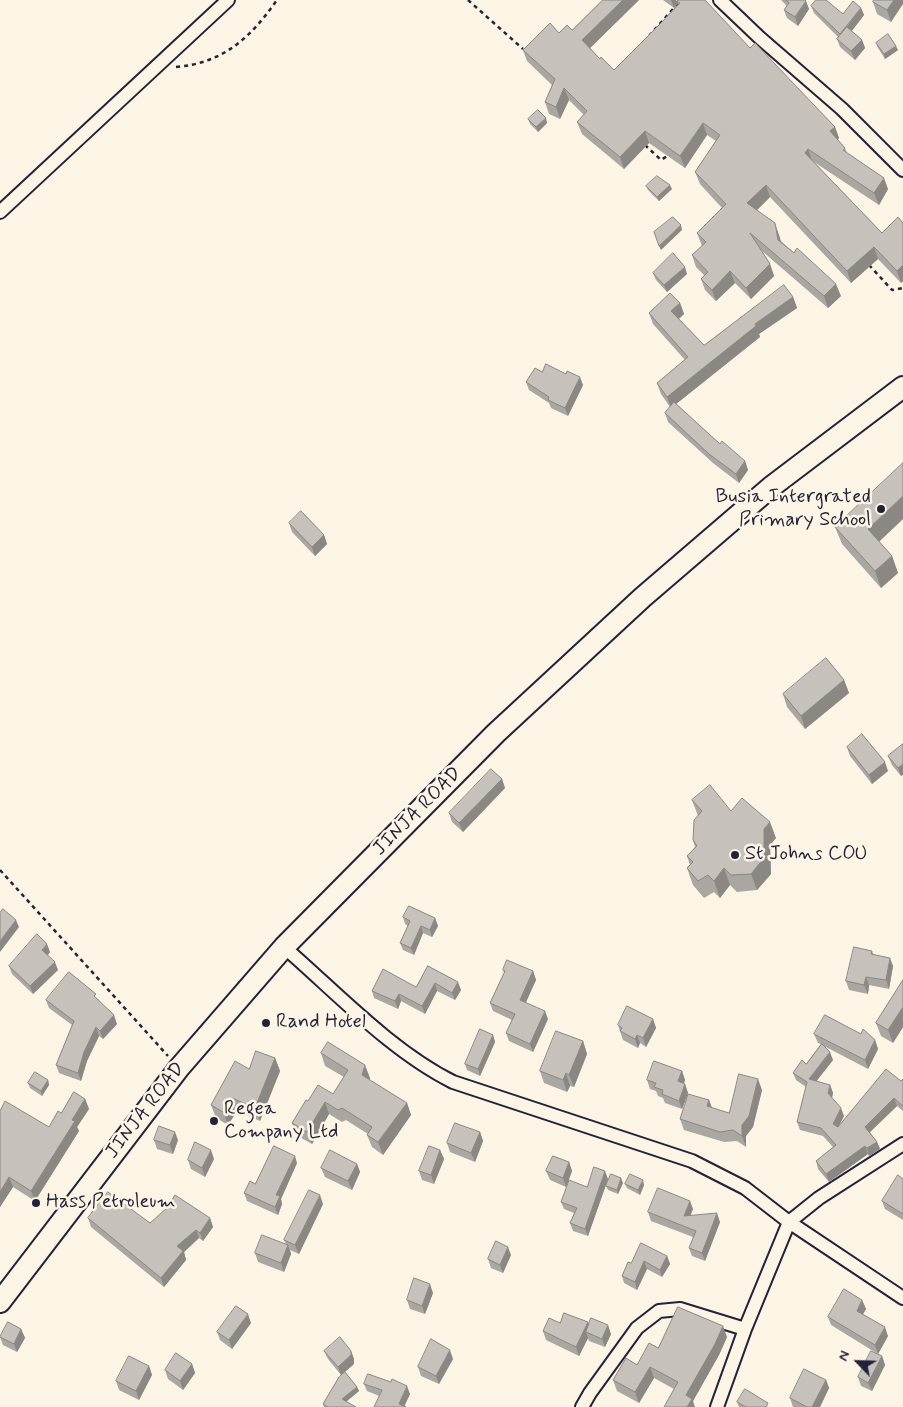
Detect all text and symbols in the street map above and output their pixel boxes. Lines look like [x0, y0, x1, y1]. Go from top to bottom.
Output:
place label: Busia Intergrated Primary School [716, 486, 871, 533]
marker: Busia Intergrated Primary School [875, 503, 887, 515]
street label: JINJA ROAD [369, 763, 467, 861]
place label: St Johns COU [745, 843, 867, 867]
marker: St Johns COU [729, 849, 741, 861]
place label: Rand Hotel [276, 1011, 366, 1035]
marker: Rand Hotel [260, 1017, 272, 1029]
street label: JINJA ROAD [101, 1058, 191, 1164]
place label: Regea Company Ltd [224, 1098, 338, 1145]
marker: Regea Company Ltd [208, 1115, 220, 1127]
place label: Hass Petroleum [46, 1191, 176, 1215]
marker: Hass Petroleum [30, 1197, 42, 1209]
north arrow [833, 1337, 883, 1387]
text: N [834, 1348, 854, 1364]

